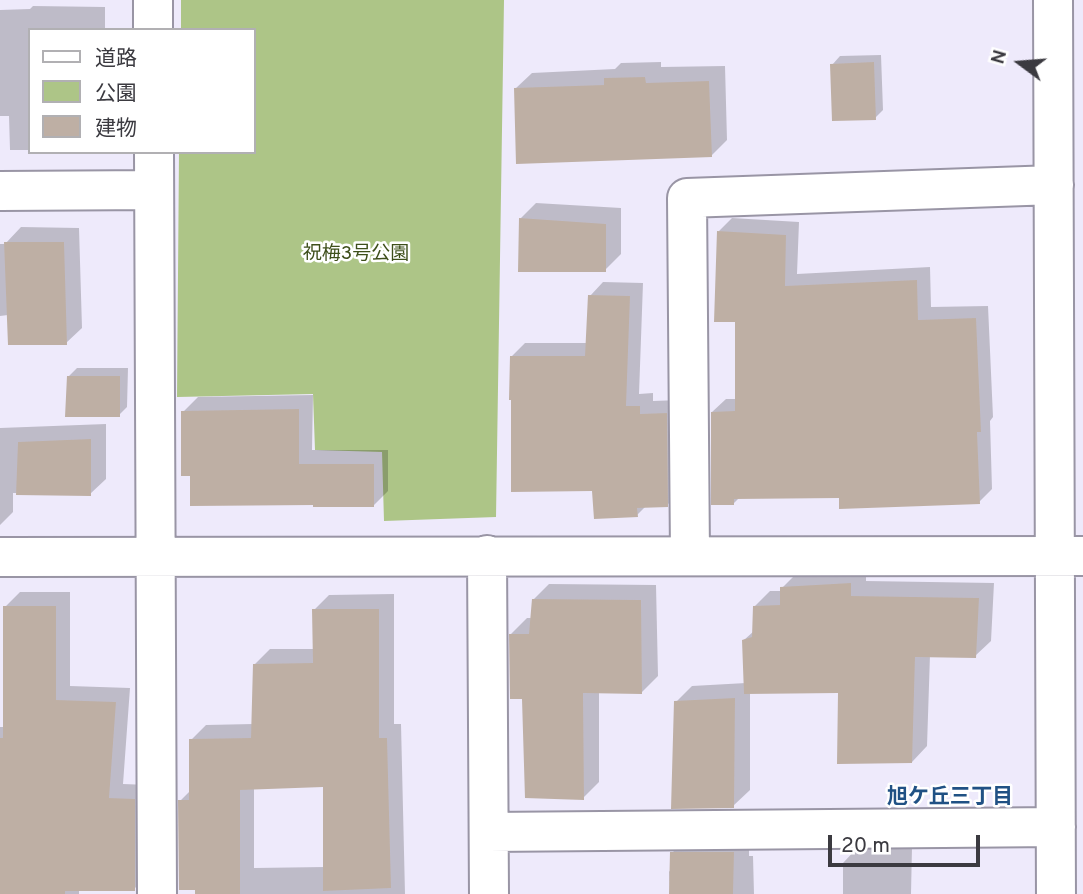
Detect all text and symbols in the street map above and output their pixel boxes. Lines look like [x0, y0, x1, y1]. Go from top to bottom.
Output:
legend [28, 28, 256, 154]
north arrow [985, 28, 1055, 98]
text: 道路 [95, 46, 137, 73]
text: N [986, 47, 1013, 67]
text: 公園 [95, 81, 137, 108]
text: 建物 [95, 116, 137, 143]
park label: 祝梅3号公園 [303, 244, 409, 266]
district label: 旭ケ丘三丁目 [887, 786, 1013, 812]
scale bar [831, 820, 983, 864]
text: 20 m [841, 833, 890, 860]

